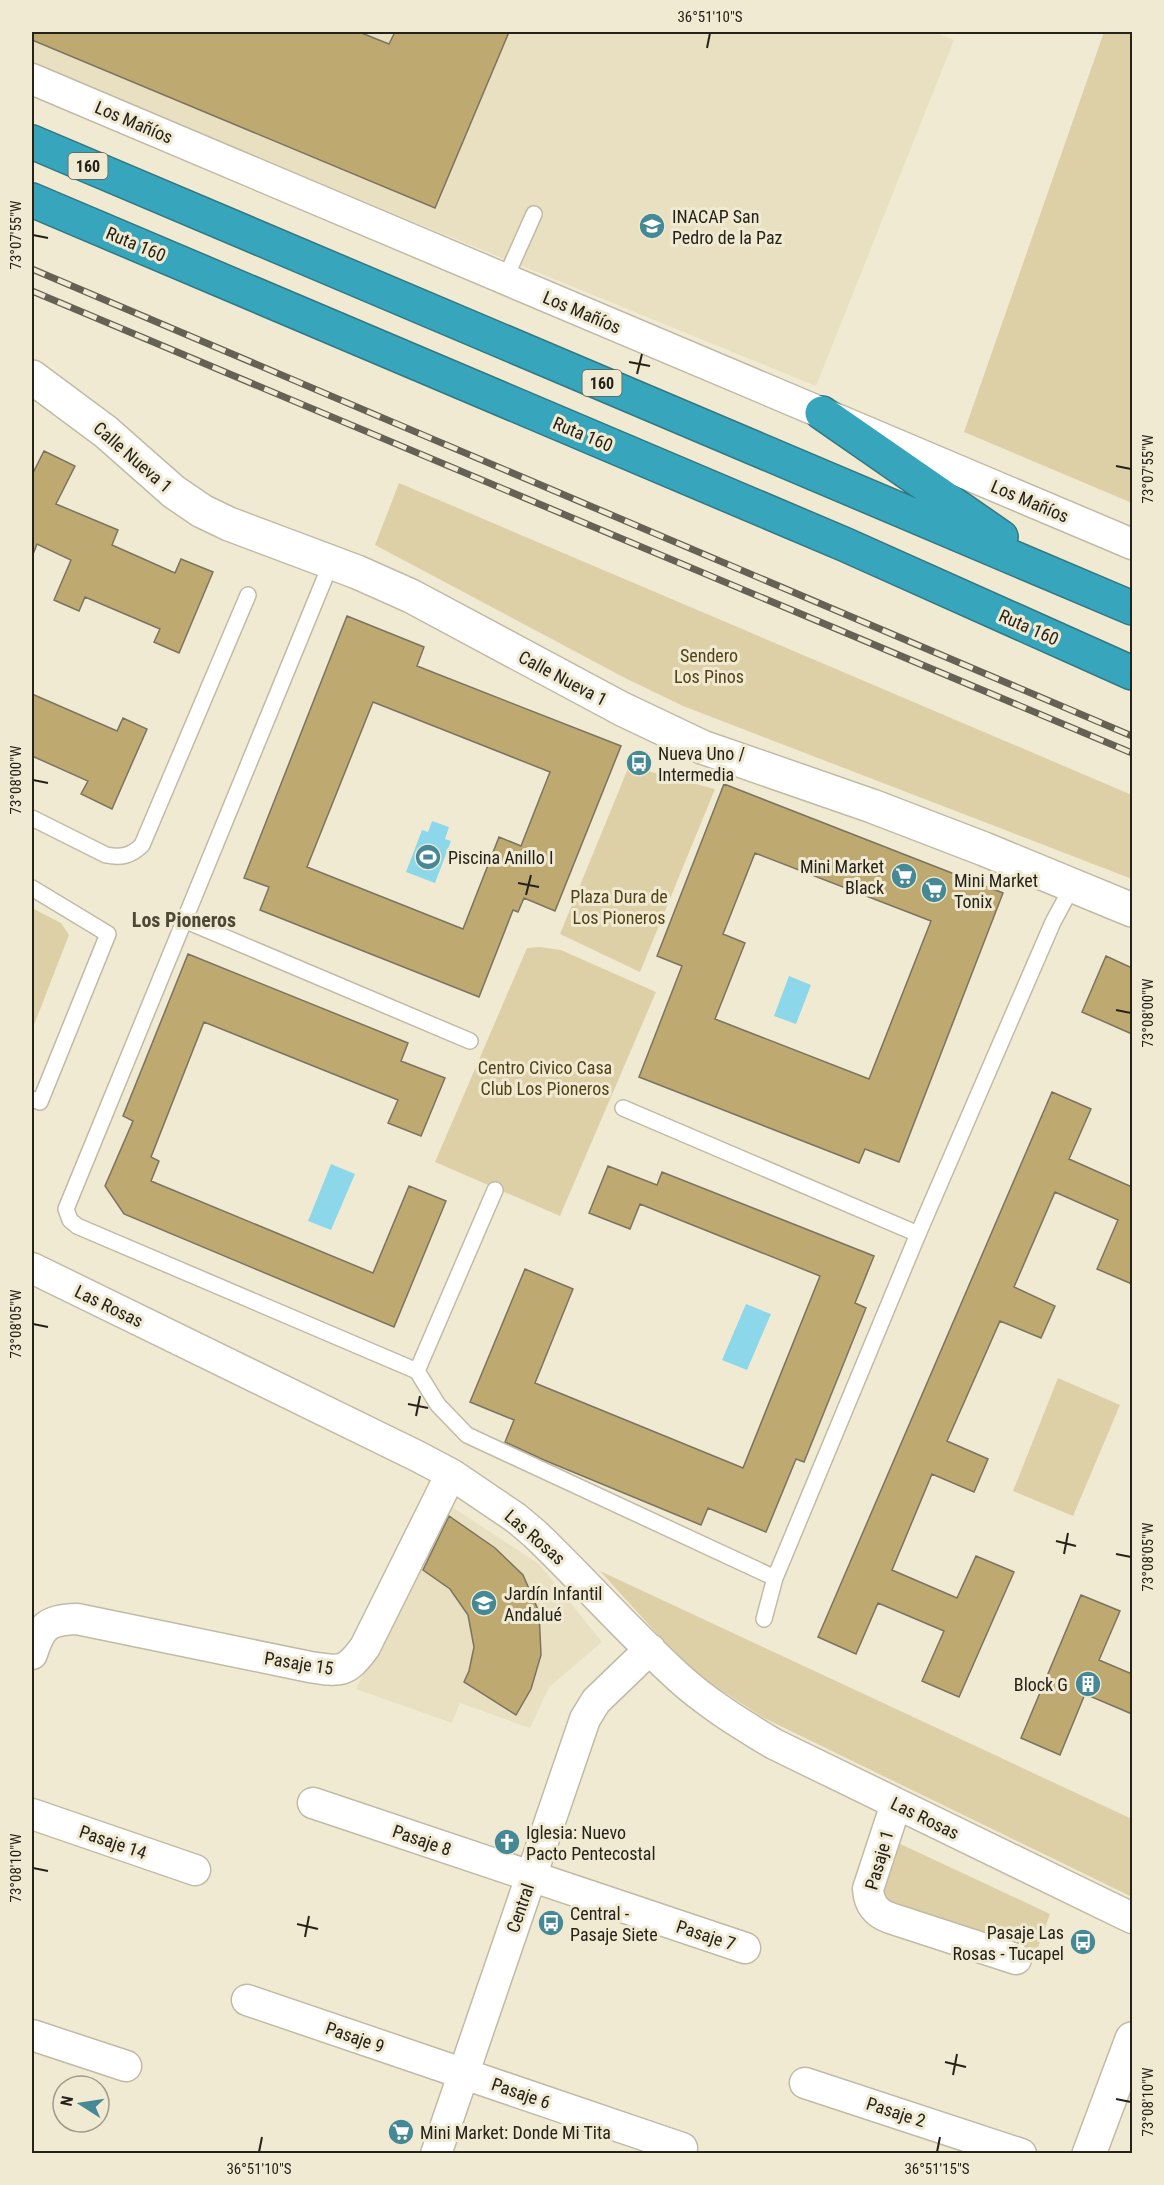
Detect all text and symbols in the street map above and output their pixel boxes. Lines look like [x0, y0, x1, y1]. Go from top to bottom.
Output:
text: 36°51'10"S [677, 8, 743, 26]
street label: Los Mañíos [92, 96, 176, 148]
road number: 160 [68, 153, 107, 179]
text: 73°07'55"W [7, 200, 25, 269]
place label: INACAP San Pedro de la Paz [672, 206, 783, 248]
school or university icon: INACAP San Pedro de la Paz [637, 211, 667, 241]
street label: Ruta 160 [103, 222, 169, 266]
street label: Los Mañíos [540, 286, 624, 338]
road number: 160 [582, 370, 622, 396]
street label: Ruta 160 [550, 412, 616, 456]
street label: Calle Nueva 1 [89, 417, 177, 497]
text: 73°07'55"W [1139, 434, 1157, 503]
street label: Los Mañíos [988, 475, 1072, 527]
street label: Ruta 160 [996, 605, 1062, 649]
park label: Sendero Los Pinos [674, 645, 744, 687]
street label: Calle Nueva 1 [515, 646, 611, 710]
place label: Nueva Uno / Intermedia [658, 743, 745, 785]
text: 73°08'00"W [7, 745, 25, 814]
bus stop icon: Nueva Uno / Intermedia [624, 748, 654, 778]
sports icon: Piscina Anillo I [413, 842, 443, 872]
place label: Piscina Anillo I [448, 847, 553, 868]
place label: Mini Market Black [800, 856, 884, 898]
supermarket icon: Mini Market Black [889, 861, 919, 891]
place label: Mini Market Tonix [954, 870, 1038, 912]
supermarket icon: Mini Market Tonix [919, 875, 949, 905]
park label: Plaza Dura de Los Pioneros [570, 886, 668, 928]
district label: Los Pioneros [132, 908, 236, 932]
text: 73°08'00"W [1139, 978, 1157, 1047]
park label: Centro Civico Casa Club Los Pioneros [478, 1057, 612, 1099]
street label: Las Rosas [72, 1281, 146, 1331]
text: 73°08'05"W [7, 1289, 25, 1358]
street label: Las Rosas [501, 1505, 569, 1569]
text: 73°08'05"W [1139, 1522, 1157, 1591]
place label: Jardín Infantil Andalué [504, 1583, 603, 1625]
school or university icon: Jardín Infantil Andalué [469, 1588, 499, 1618]
street label: Pasaje 15 [263, 1647, 335, 1679]
building icon: Block G [1073, 1669, 1103, 1699]
place label: Block G [1014, 1674, 1068, 1695]
street label: Las Rosas [888, 1793, 962, 1843]
street label: Pasaje 8 [390, 1820, 454, 1860]
street label: Pasaje 14 [77, 1821, 149, 1863]
place label: Iglesia: Nuevo Pacto Pentecostal [526, 1822, 656, 1864]
church icon: Iglesia: Nuevo Pacto Pentecostal [492, 1827, 522, 1857]
street label: Pasaje 1 [861, 1828, 897, 1892]
text: 73°08'10"W [7, 1833, 25, 1902]
street label: Central [502, 1881, 538, 1935]
place label: Central - Pasaje Siete [570, 1903, 658, 1945]
bus stop icon: Central - Pasaje Siete [536, 1908, 566, 1938]
street label: Pasaje 7 [674, 1916, 738, 1954]
place label: Pasaje Las Rosas - Tucapel [952, 1922, 1064, 1964]
bus stop icon: Pasaje Las Rosas - Tucapel [1068, 1927, 1098, 1957]
street label: Pasaje 9 [323, 2017, 387, 2057]
text: 73°08'10"W [1139, 2067, 1157, 2136]
street label: Pasaje 6 [489, 2073, 553, 2113]
north arrow [51, 2074, 111, 2134]
street label: Pasaje 2 [864, 2093, 928, 2131]
text: N [57, 2094, 77, 2108]
supermarket icon: Mini Market: Donde Mi Tita [386, 2117, 416, 2147]
place label: Mini Market: Donde Mi Tita [420, 2122, 611, 2143]
text: 36°51'10"S [226, 2160, 292, 2178]
text: 36°51'15"S [904, 2160, 970, 2178]

